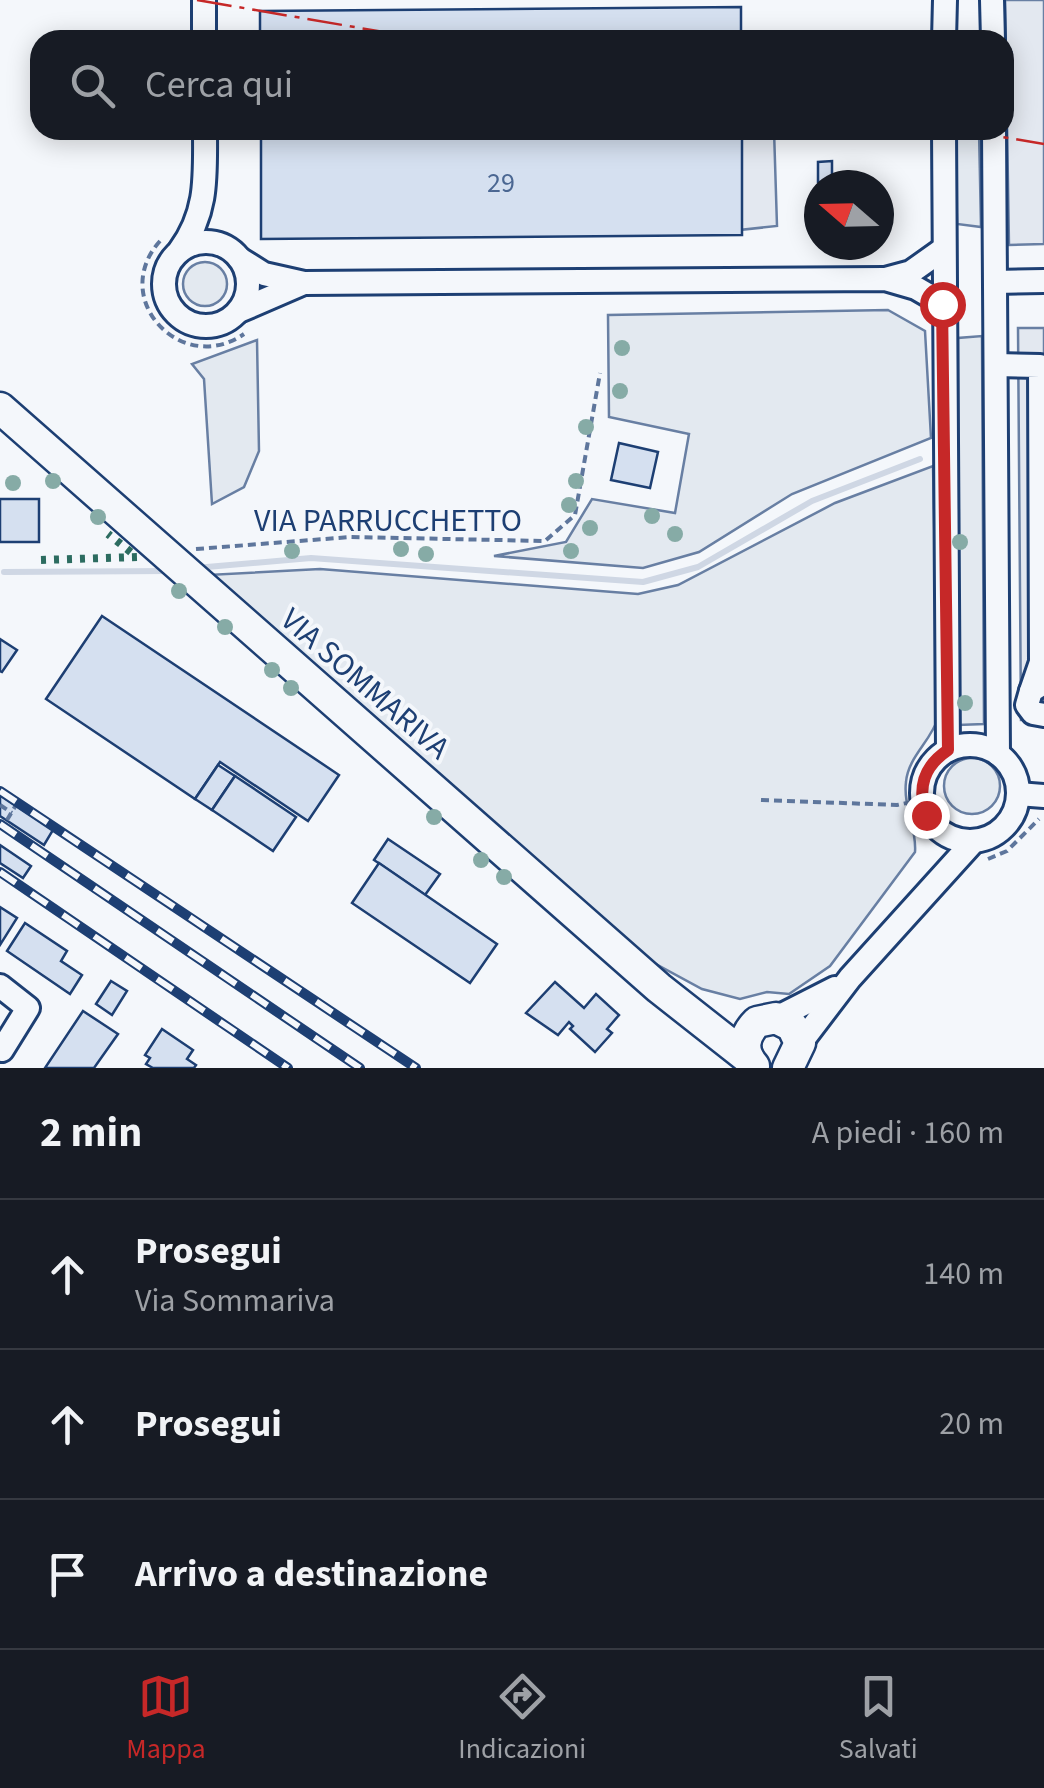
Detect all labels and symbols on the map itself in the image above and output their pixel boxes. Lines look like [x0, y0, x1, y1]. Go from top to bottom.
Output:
house number: 29 [487, 163, 515, 203]
north arrow [804, 170, 894, 260]
route start [920, 282, 966, 328]
street label: VIA PARRUCCHETTO [254, 498, 522, 544]
street label: VIA SOMMARIVA [270, 597, 460, 771]
route end [904, 793, 950, 839]

